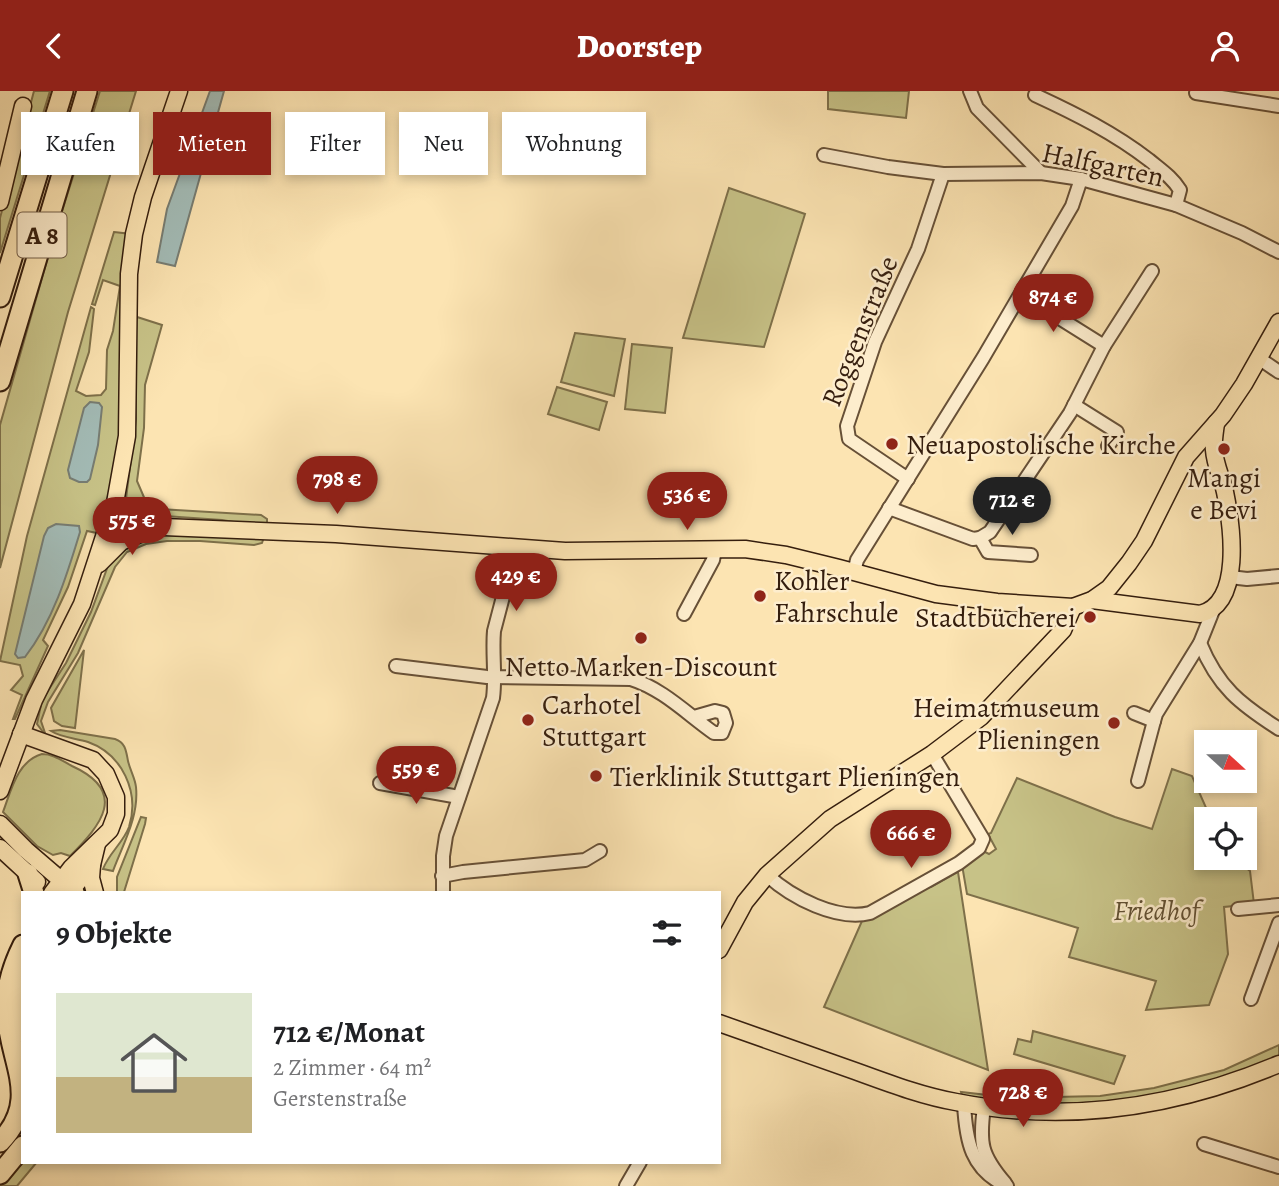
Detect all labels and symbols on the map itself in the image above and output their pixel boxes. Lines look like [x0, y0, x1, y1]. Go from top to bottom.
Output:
street label: Halfgarten [1038, 134, 1167, 196]
road number: A 8 [18, 213, 66, 258]
street label: Roggenstraße [812, 250, 907, 412]
pin: 874 € [1004, 275, 1102, 334]
place label: Neuapostolische Kirche [906, 426, 1176, 464]
marker: Neuapostolische Kirche [884, 436, 900, 452]
marker: Mangi e Bevi [1216, 441, 1232, 457]
pin: 798 € [288, 457, 386, 516]
place label: Mangi e Bevi [1187, 459, 1261, 529]
pin: 536 € [638, 473, 736, 532]
pin: 712 € [963, 477, 1061, 537]
pin: 575 € [83, 497, 181, 557]
pin: 429 € [467, 553, 565, 613]
place label: Kohler Fahrschule [774, 562, 898, 632]
marker: Kohler Fahrschule [752, 588, 768, 604]
place label: Stadtbücherei [915, 599, 1076, 637]
marker: Stadtbücherei [1082, 609, 1098, 625]
marker: Netto Marken-Discount [633, 630, 649, 646]
place label: Netto Marken-Discount [505, 648, 777, 686]
place label: Carhotel Stuttgart [542, 686, 646, 756]
place label: Heimatmuseum Plieningen [913, 689, 1100, 759]
marker: Carhotel Stuttgart [520, 712, 536, 728]
marker: Heimatmuseum Plieningen [1106, 715, 1122, 731]
north arrow [1194, 730, 1256, 793]
pin: 559 € [367, 747, 465, 806]
place label: Tierklinik Stuttgart Plieningen [610, 758, 960, 796]
marker: Tierklinik Stuttgart Plieningen [588, 768, 604, 784]
pin: 666 € [862, 811, 960, 870]
park label: Friedhof [1113, 892, 1205, 930]
pin: 728 € [974, 1069, 1072, 1129]

